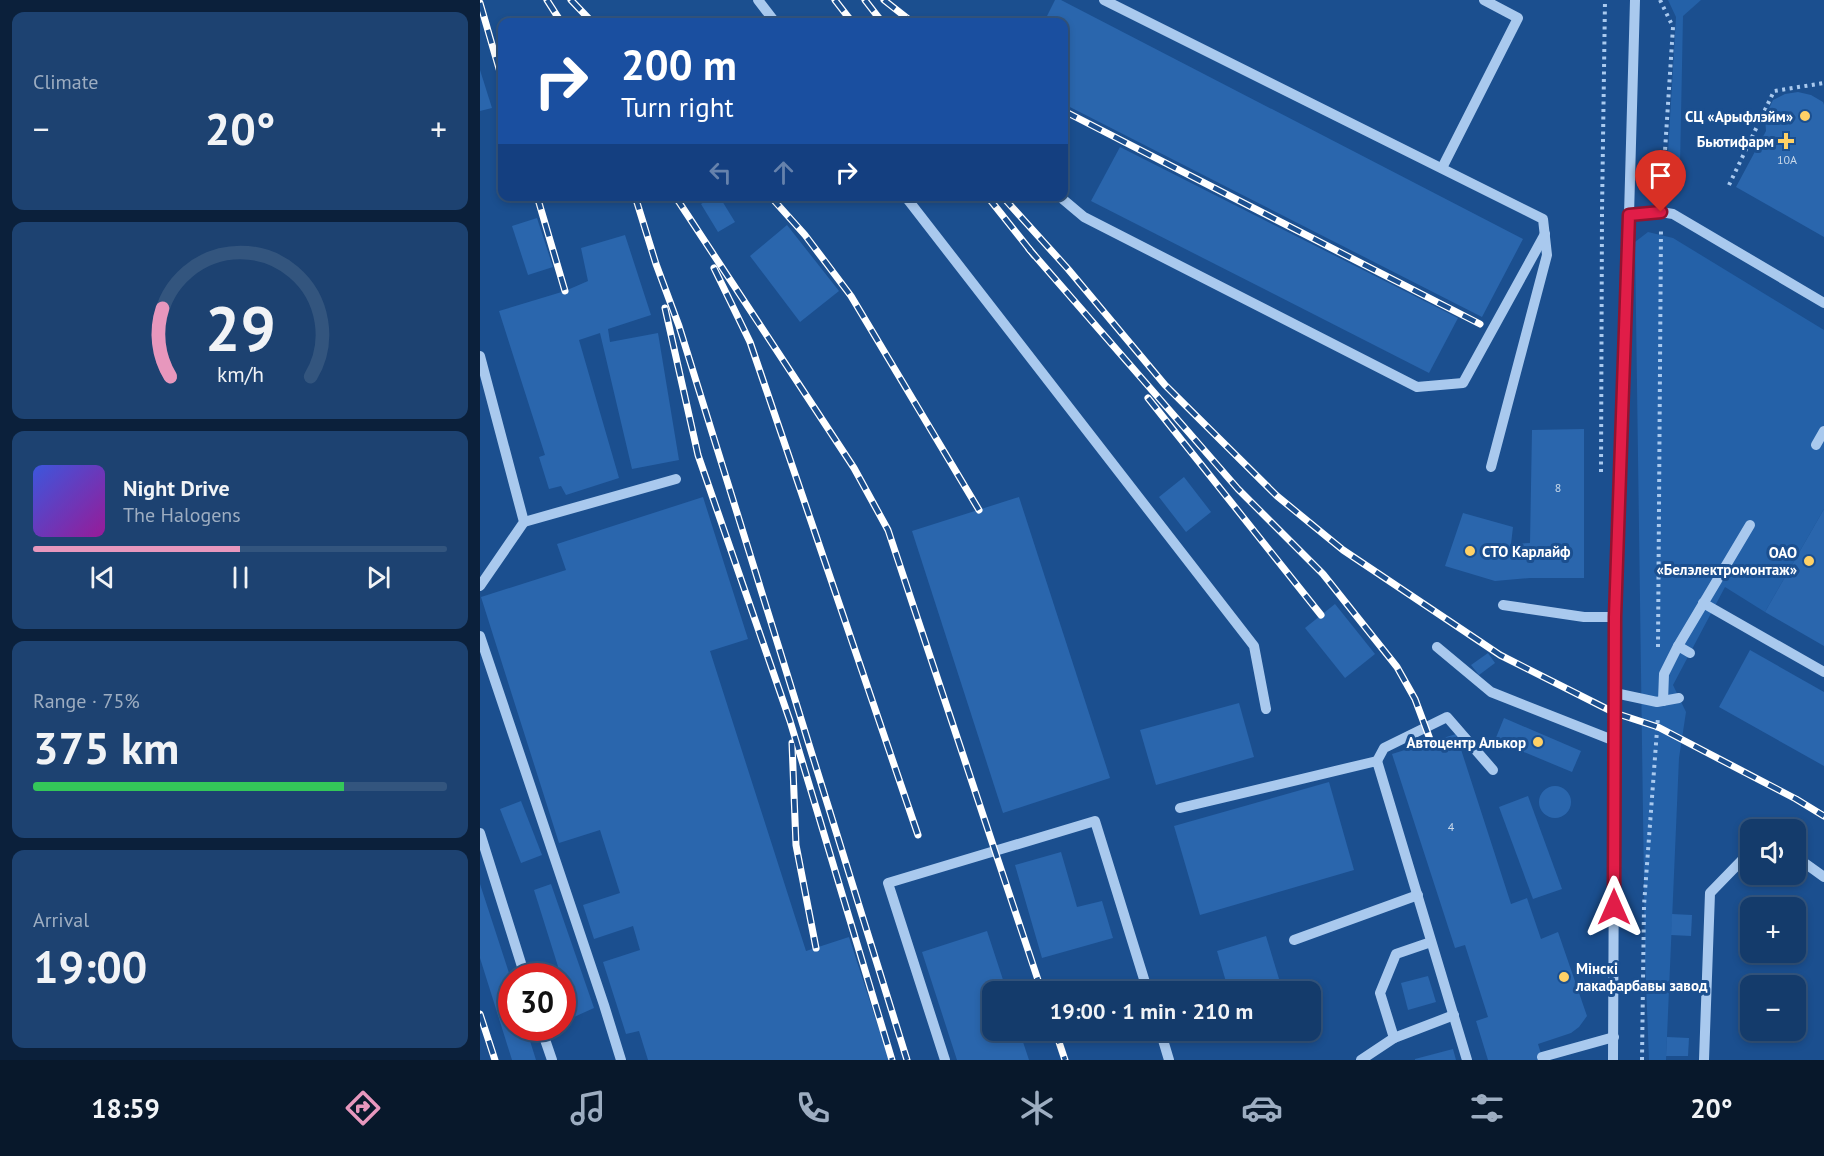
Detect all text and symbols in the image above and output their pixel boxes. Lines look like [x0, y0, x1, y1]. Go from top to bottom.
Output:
text: 200 m [621, 37, 737, 92]
icon: right [522, 42, 600, 120]
text: Climate [33, 69, 99, 95]
text: Turn right [621, 90, 734, 124]
text: 20° [205, 99, 275, 157]
text: − [33, 107, 50, 150]
text: + [430, 107, 447, 150]
place label: СЦ «Арыфлэйм» [1685, 107, 1793, 126]
marker: СЦ «Арыфлэйм» [1798, 109, 1812, 123]
place label: Бьютифарм [1697, 132, 1774, 151]
marker: Бьютифарм [1779, 134, 1793, 148]
pin [1635, 150, 1686, 212]
house number: 10А [1777, 152, 1797, 167]
icon: left [704, 156, 737, 189]
icon: ahead [767, 156, 800, 189]
icon: right [830, 156, 863, 189]
icon: arrive [1644, 159, 1677, 192]
text: 29 [205, 288, 275, 369]
text: km/h [216, 361, 263, 389]
text: Night Drive [123, 474, 230, 502]
house number: 8 [1555, 480, 1561, 495]
text: The Halogens [123, 502, 241, 528]
place label: СТО Карлайф [1482, 542, 1571, 561]
place label: ОАО «Белэлектромонтаж» [1656, 543, 1797, 579]
marker: СТО Карлайф [1463, 544, 1477, 558]
marker: ОАО «Белэлектромонтаж» [1802, 554, 1816, 568]
icon: previous [86, 561, 119, 594]
icon: pause [224, 561, 257, 594]
icon: next [362, 561, 395, 594]
text: Range · 75% [33, 688, 140, 714]
text: 375 km [33, 718, 179, 776]
place label: Автоцентр Алькор [1407, 733, 1526, 752]
marker: Автоцентр Алькор [1531, 735, 1545, 749]
house number: 4 [1448, 819, 1455, 834]
map controls [1740, 819, 1806, 1041]
button: sound [1740, 819, 1806, 885]
position arrow [1582, 875, 1646, 939]
button: + [1740, 897, 1806, 963]
text: Arrival [33, 907, 89, 933]
text: 19:00 [33, 937, 147, 995]
place label: Мінскі лакафарбавы завод [1575, 959, 1708, 995]
speed limit sign: 30 [498, 963, 576, 1041]
marker: Мінскі лакафарбавы завод [1557, 970, 1571, 984]
button: − [1740, 975, 1806, 1041]
text: 19:00 · 1 min · 210 m [1050, 997, 1253, 1025]
icon: directions [342, 1087, 384, 1129]
icon: music [567, 1087, 609, 1129]
icon: phone [792, 1087, 834, 1129]
icon: climate [1016, 1087, 1058, 1129]
icon: car [1241, 1087, 1283, 1129]
icon: filters [1466, 1087, 1508, 1129]
text: 18:59 [91, 1091, 160, 1125]
text: 20° [1690, 1091, 1733, 1125]

